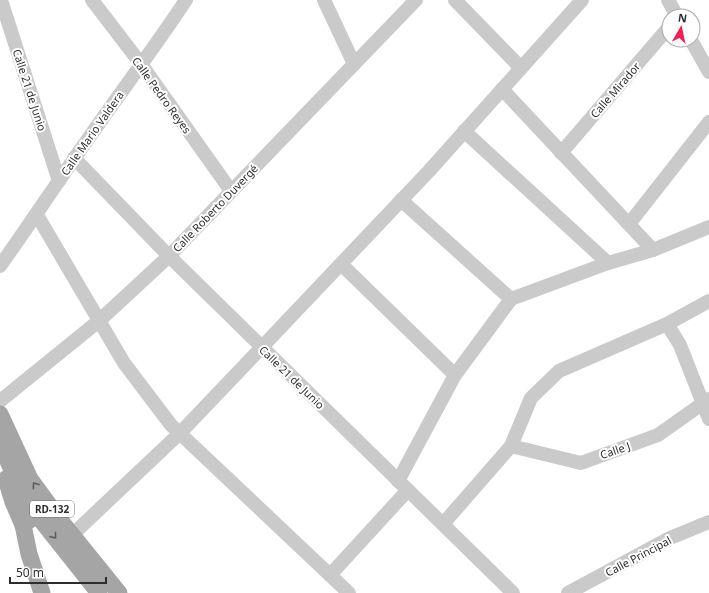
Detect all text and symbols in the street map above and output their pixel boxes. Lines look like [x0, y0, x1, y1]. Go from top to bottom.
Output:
north arrow [661, 8, 701, 48]
text: N [677, 10, 688, 26]
street label: Calle 21 de Junio [10, 47, 50, 133]
street label: Calle Pedro Reyes [129, 54, 195, 136]
street label: Calle Mirador [587, 59, 644, 121]
street label: Calle Mario Valdera [57, 88, 127, 178]
street label: Calle Roberto Duvergé [169, 161, 261, 255]
street label: Calle 21 de Junio [256, 342, 328, 412]
street label: Calle J [598, 438, 632, 462]
one-way arrow [32, 482, 40, 489]
road number: RD-132 [30, 501, 74, 517]
one-way arrow [49, 532, 56, 539]
street label: Calle Principal [602, 532, 674, 580]
scale bar [10, 559, 106, 585]
text: 50 m [16, 564, 44, 581]

